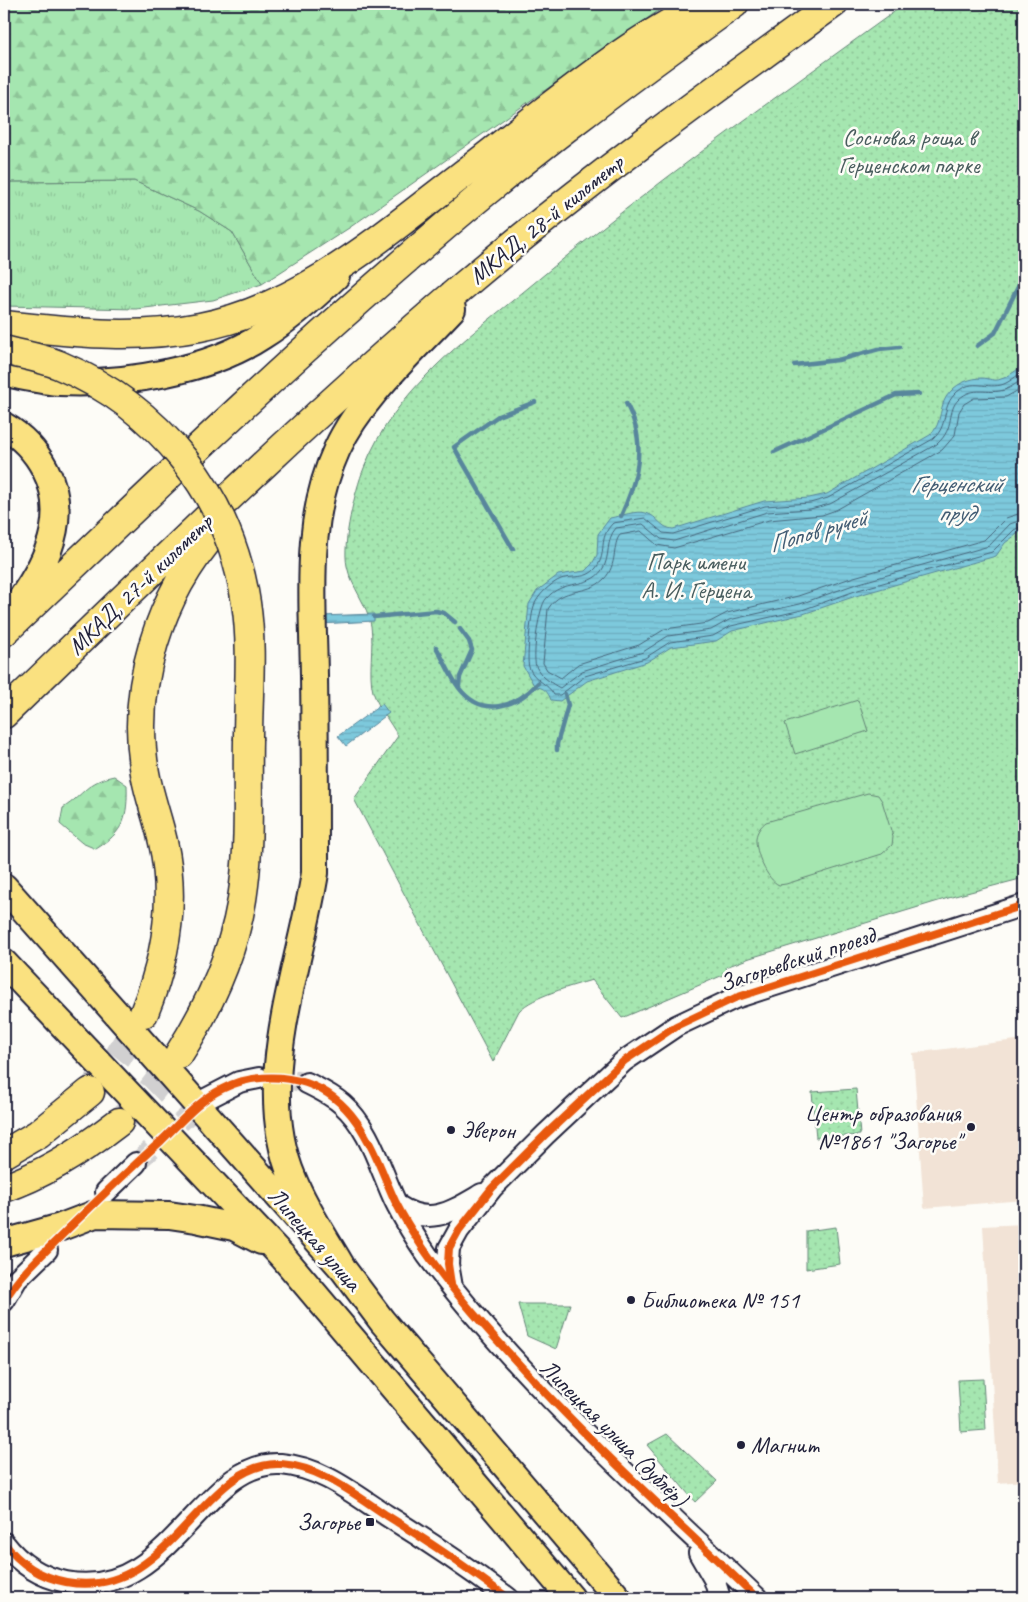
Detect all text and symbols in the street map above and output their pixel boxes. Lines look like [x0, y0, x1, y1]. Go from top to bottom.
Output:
park label: Сосновая роща в Герценском парке [839, 122, 982, 180]
street label: МКАД, 28-й километр [463, 146, 631, 291]
water label: Герценский пруд [911, 468, 1006, 529]
water label: Попов ручей [765, 501, 874, 560]
street label: МКАД, 27-й километр [61, 506, 220, 661]
park label: Парк имени А. И. Герцена [641, 547, 753, 605]
street label: Загорьевский проезд [715, 919, 881, 998]
place label: Центр образования №1861 "Загорье" [804, 1098, 966, 1156]
place label: Эверон [461, 1115, 517, 1145]
marker: Центр образования №1861 "Загорье" [965, 1121, 977, 1133]
marker: Эверон [445, 1124, 457, 1136]
street label: Липецкая улица [262, 1181, 369, 1298]
place label: Библиотека № 151 [641, 1285, 800, 1315]
marker: Библиотека № 151 [625, 1294, 637, 1306]
street label: Липецкая улица (дублёр) [534, 1353, 695, 1514]
place label: Магнит [751, 1430, 820, 1460]
marker: Магнит [735, 1439, 747, 1451]
place label: Загорье [297, 1507, 362, 1537]
marker: Загорье [364, 1516, 376, 1528]

